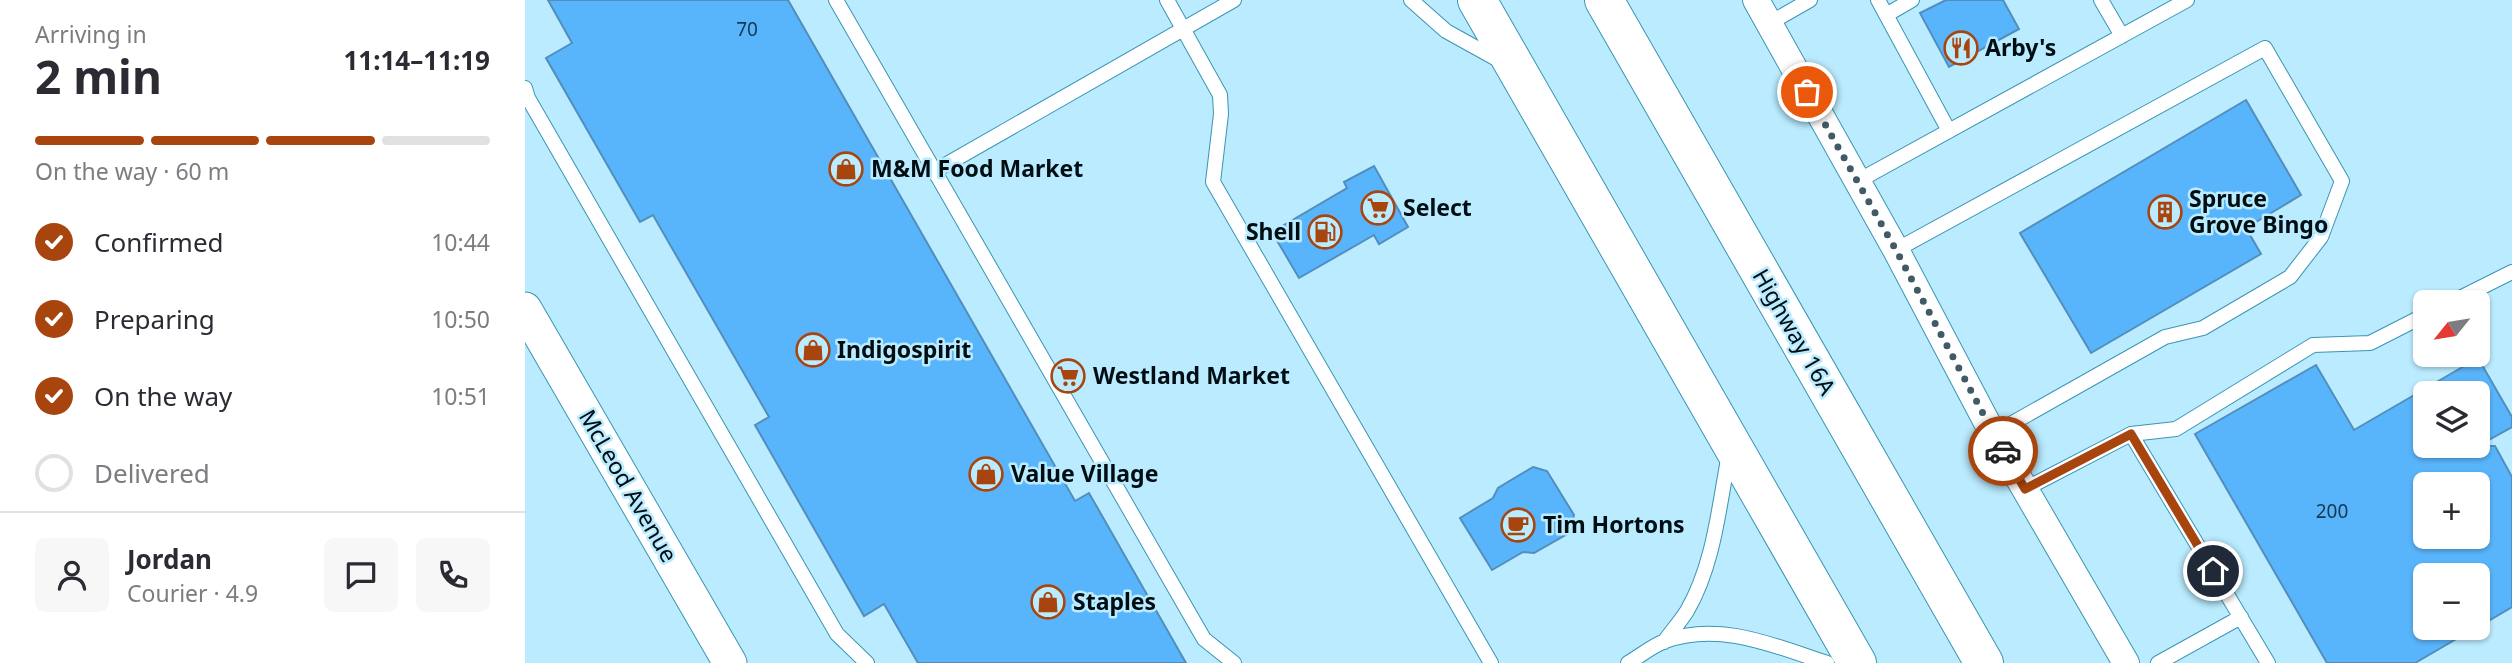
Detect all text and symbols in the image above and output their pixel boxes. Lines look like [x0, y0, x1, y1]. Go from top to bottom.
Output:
house number: 70 [736, 16, 758, 42]
text: Arriving in [35, 18, 147, 50]
restaurant icon: Arby's [1942, 29, 1980, 67]
place label: Arby's [1985, 31, 2056, 63]
text: 11:14–11:19 [343, 42, 490, 78]
text: 2 min [35, 45, 162, 107]
pin [1777, 62, 1837, 122]
icon: bag [1788, 73, 1826, 111]
shop icon: M&M Food Market [827, 150, 865, 188]
place label: M&M Food Market [871, 152, 1083, 184]
text: On the way · 60 m [35, 155, 229, 187]
place label: Spruce Grove Bingo [2189, 182, 2328, 240]
supermarket icon: Select [1359, 189, 1397, 227]
place label: Select [1403, 191, 1472, 223]
building icon: Spruce Grove Bingo [2146, 193, 2184, 231]
fuel station icon: Shell [1306, 213, 1344, 251]
place label: Shell [1246, 215, 1301, 247]
icon: check [35, 223, 73, 261]
text: Confirmed [94, 224, 224, 260]
text: 10:44 [431, 226, 490, 258]
street label: Highway 16A [1746, 262, 1844, 401]
north arrow [2413, 290, 2490, 368]
map controls [2413, 290, 2490, 640]
icon: check [35, 300, 73, 338]
text: Preparing [94, 301, 215, 337]
text: 10:50 [431, 303, 490, 335]
shop icon: Indigospirit [794, 331, 832, 369]
place label: Indigospirit [837, 333, 971, 365]
supermarket icon: Westland Market [1049, 357, 1087, 395]
place label: Westland Market [1093, 359, 1290, 391]
icon: check [35, 377, 73, 415]
text: On the way [94, 378, 232, 414]
text: 10:51 [431, 380, 490, 412]
button: layers [2413, 381, 2490, 458]
street label: McLeod Avenue [572, 403, 686, 568]
courier [1968, 416, 2038, 486]
icon: car [1984, 432, 2022, 470]
text: Delivered [94, 455, 210, 491]
shop icon: Value Village [967, 455, 1005, 493]
place label: Value Village [1011, 457, 1158, 489]
button: + [2413, 472, 2490, 549]
house number: 200 [2316, 498, 2348, 524]
cafe icon: Tim Hortons [1499, 506, 1537, 544]
place label: Tim Hortons [1543, 508, 1685, 540]
button: person [35, 538, 109, 612]
button: chat [324, 538, 398, 612]
button: phone [416, 538, 490, 612]
text: Jordan [127, 541, 212, 577]
pin [2183, 541, 2243, 601]
icon: home [2194, 552, 2232, 590]
button: − [2413, 563, 2490, 640]
text: Courier · 4.9 [127, 577, 258, 609]
shop icon: Staples [1029, 583, 1067, 621]
place label: Staples [1073, 585, 1156, 617]

